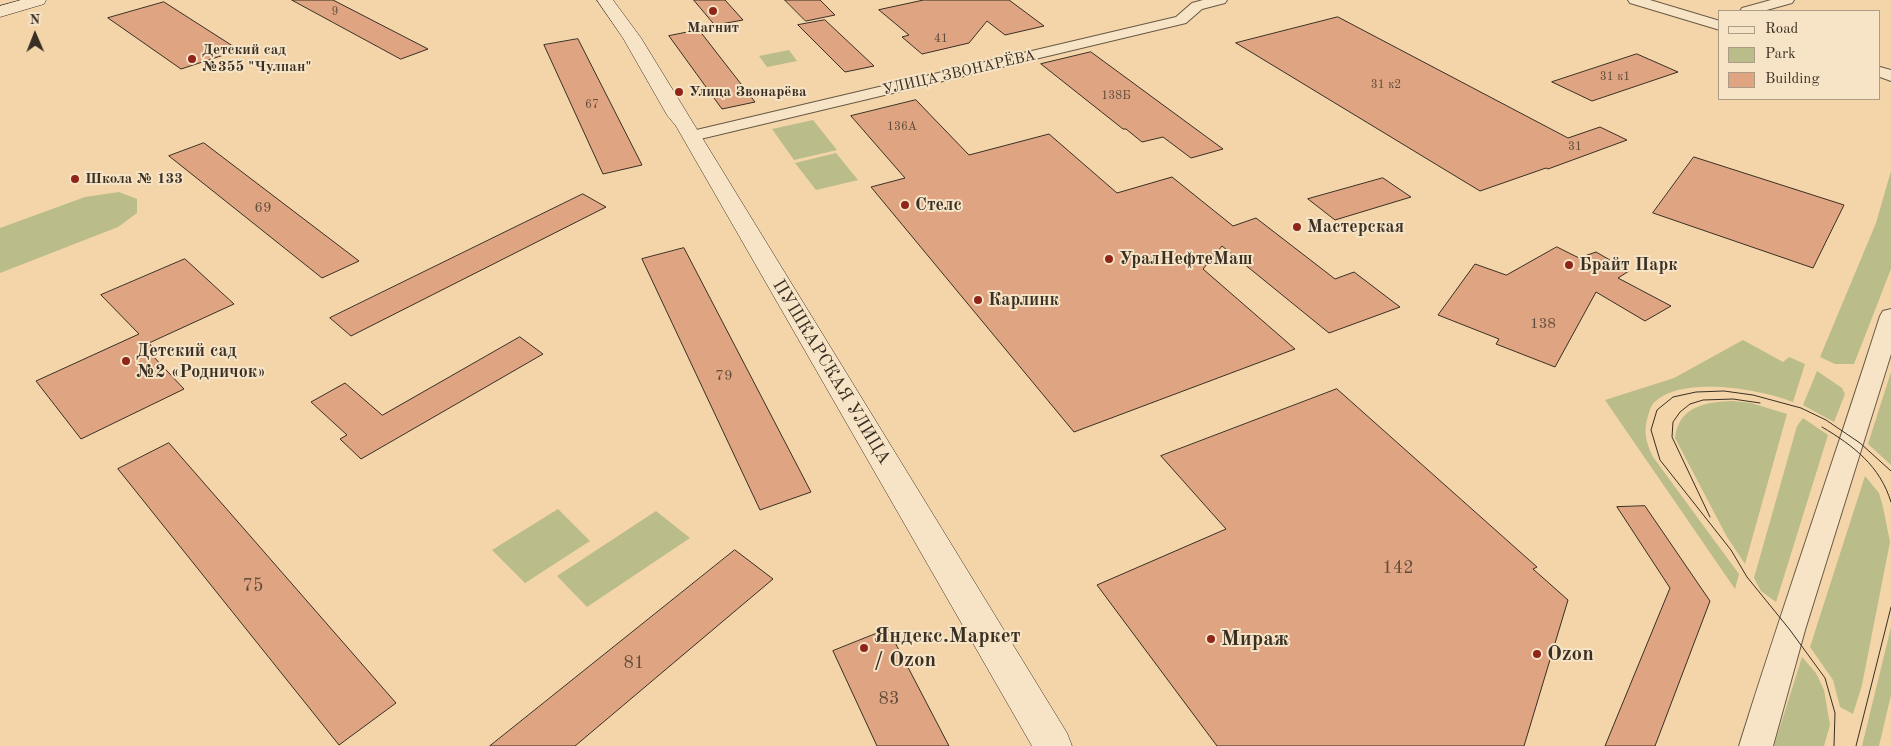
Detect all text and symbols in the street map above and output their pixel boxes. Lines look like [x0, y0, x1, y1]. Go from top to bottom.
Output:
house number: 9 [332, 5, 338, 19]
marker: Магнит [707, 5, 719, 17]
north arrow [10, 10, 60, 60]
legend [1718, 10, 1881, 100]
text: N [29, 13, 40, 27]
place label: Магнит [687, 19, 739, 37]
text: Road [1765, 22, 1798, 37]
house number: 41 [934, 32, 948, 46]
place label: Детский сад №355 "Чулпан" [202, 41, 311, 76]
street label: УЛИЦА ЗВОНАРЁВА [881, 47, 1037, 99]
text: Park [1765, 47, 1796, 62]
marker: Детский сад №355 "Чулпан" [186, 53, 198, 65]
house number: 31 к1 [1600, 70, 1630, 84]
text: Building [1765, 72, 1820, 87]
house number: 31 к2 [1371, 78, 1401, 92]
place label: Улица Звонарёва [689, 83, 807, 101]
marker: Улица Звонарёва [673, 86, 685, 98]
house number: 138Б [1101, 89, 1131, 103]
house number: 67 [585, 98, 599, 112]
house number: 136А [887, 120, 917, 134]
house number: 31 [1568, 140, 1582, 154]
place label: Школа № 133 [85, 170, 183, 188]
marker: Школа № 133 [69, 173, 81, 185]
place label: Стелс [915, 194, 962, 216]
house number: 69 [254, 199, 272, 217]
marker: Стелс [899, 199, 911, 211]
place label: Мастерская [1307, 216, 1404, 238]
marker: Мастерская [1291, 221, 1303, 233]
place label: УралНефтеМаш [1119, 248, 1253, 270]
marker: УралНефтеМаш [1103, 253, 1115, 265]
place label: Брайт Парк [1579, 254, 1678, 276]
marker: Брайт Парк [1563, 259, 1575, 271]
street label: ПУШКАРСКАЯ УЛИЦА [767, 276, 895, 468]
place label: Карлинк [988, 289, 1059, 311]
marker: Карлинк [972, 294, 984, 306]
house number: 138 [1530, 315, 1556, 333]
place label: Детский сад №2 «Родничок» [136, 340, 266, 382]
marker: Детский сад №2 «Родничок» [120, 355, 132, 367]
house number: 79 [715, 367, 733, 385]
house number: 142 [1382, 557, 1414, 579]
house number: 75 [243, 575, 263, 597]
place label: Яндекс.Маркет / Ozon [874, 623, 1021, 673]
place label: Мираж [1221, 626, 1289, 652]
marker: Мираж [1205, 633, 1217, 645]
place label: Ozon [1547, 641, 1594, 667]
marker: Яндекс.Маркет / Ozon [858, 642, 870, 654]
marker: Ozon [1531, 648, 1543, 660]
house number: 81 [624, 652, 644, 674]
house number: 83 [879, 688, 899, 710]

